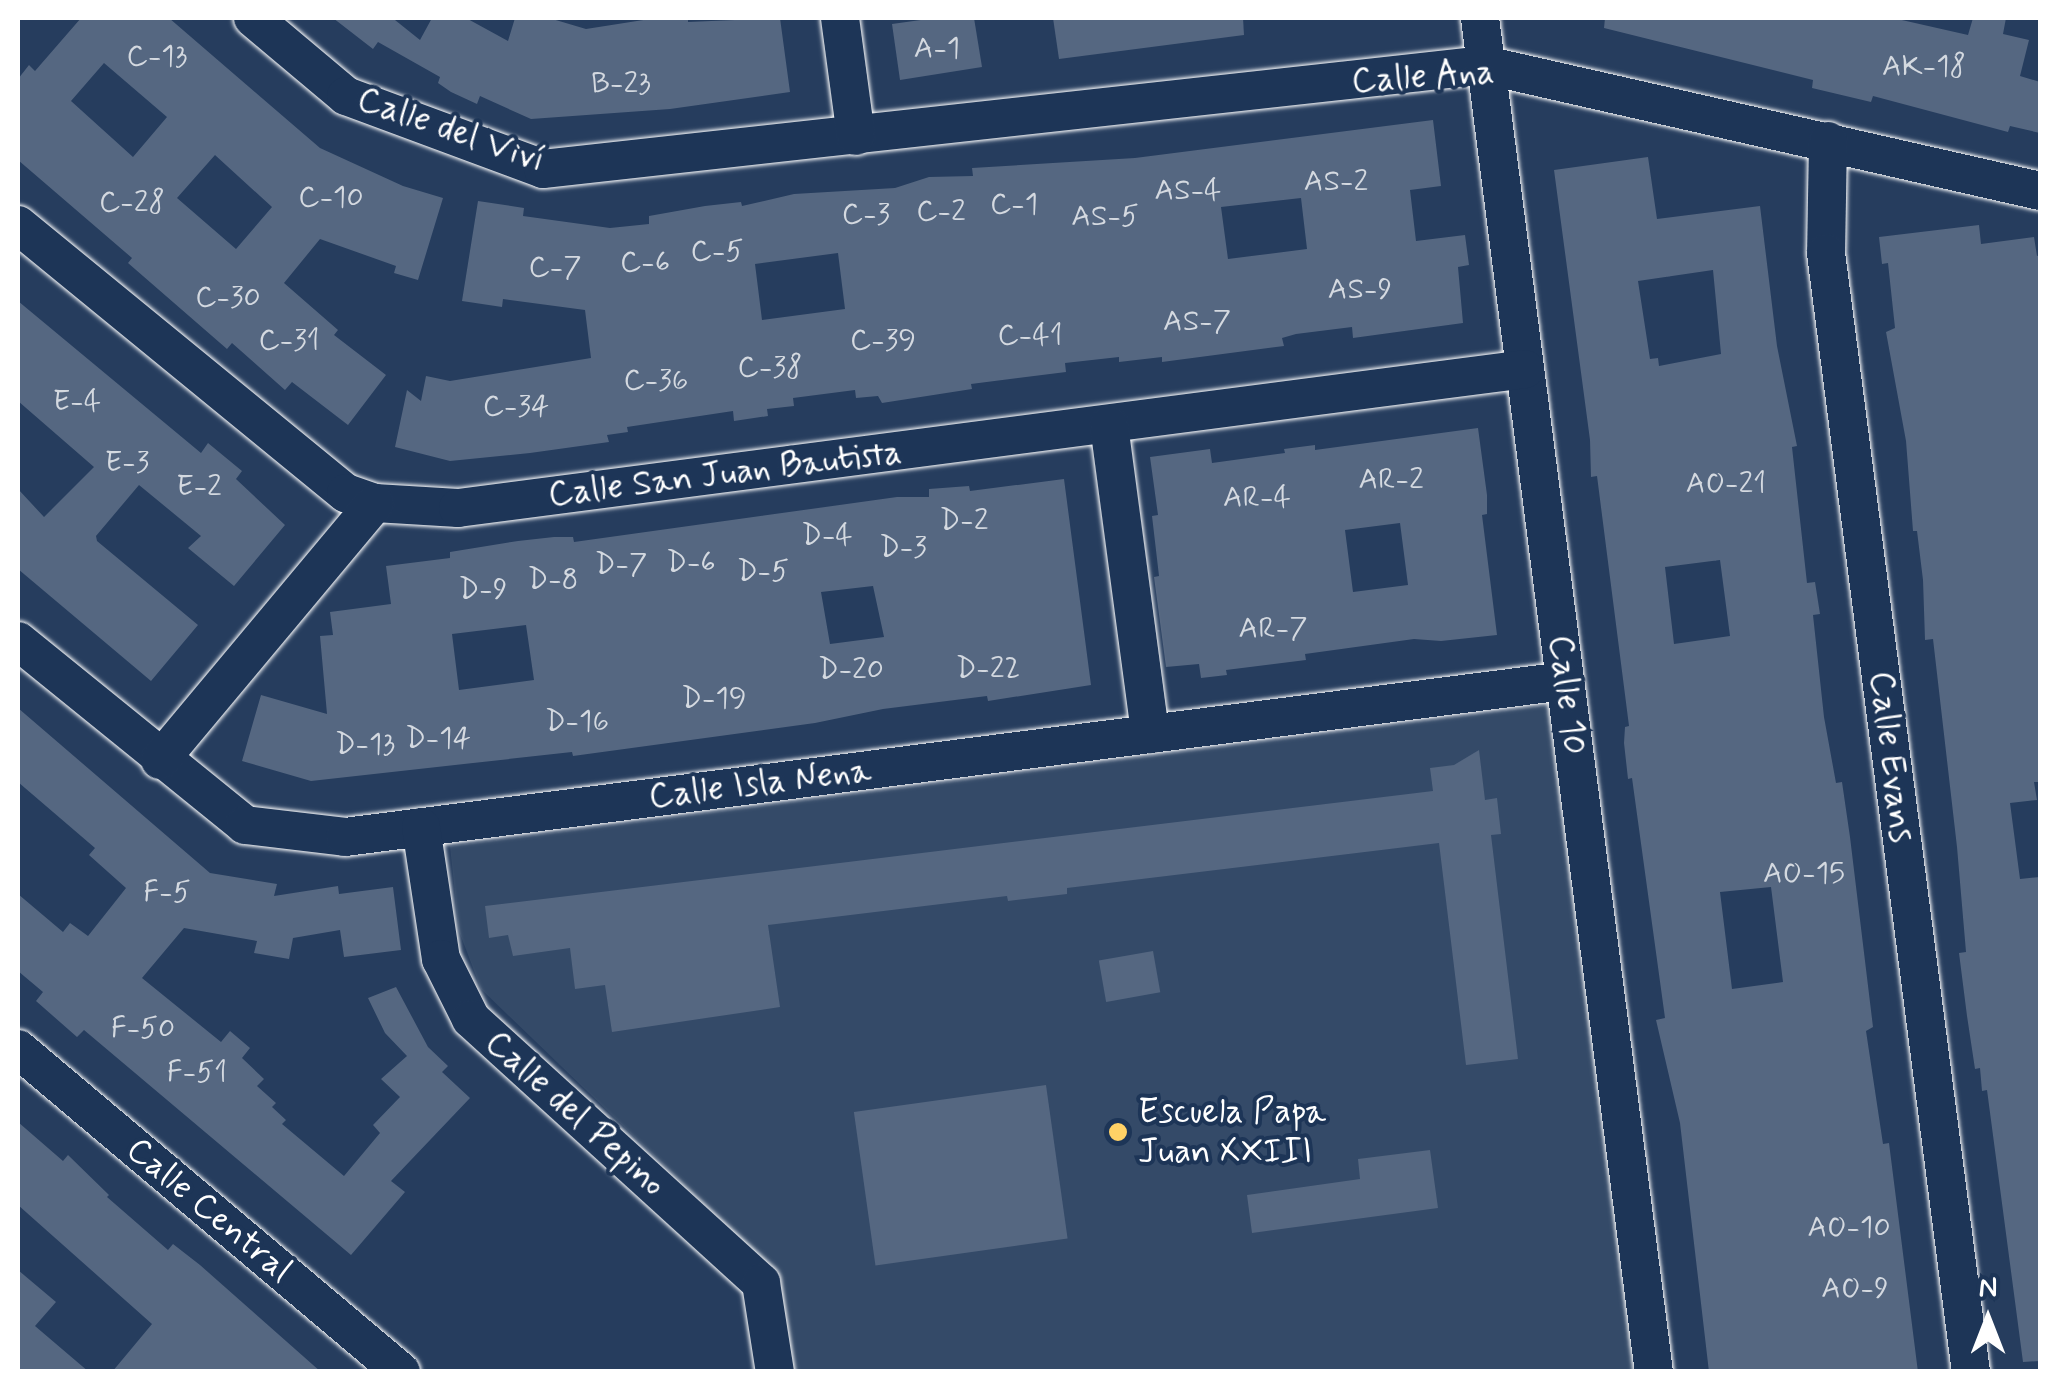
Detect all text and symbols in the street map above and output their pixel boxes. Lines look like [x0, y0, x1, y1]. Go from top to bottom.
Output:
house number: A-1 [914, 31, 960, 67]
house number: C-13 [127, 39, 187, 75]
house number: AK-18 [1882, 49, 1966, 85]
street label: Calle Ana [1351, 51, 1495, 103]
house number: B-23 [591, 66, 651, 102]
street label: Calle del Viví [353, 79, 549, 181]
house number: AS-2 [1304, 164, 1368, 200]
house number: AS-4 [1154, 173, 1222, 209]
house number: C-10 [298, 180, 364, 216]
house number: C-28 [99, 185, 165, 221]
house number: C-1 [990, 187, 1038, 223]
house number: C-2 [916, 194, 966, 230]
house number: C-3 [842, 197, 890, 233]
house number: AS-5 [1071, 199, 1139, 235]
house number: C-5 [691, 234, 743, 270]
house number: C-6 [620, 245, 670, 281]
house number: C-7 [529, 250, 581, 286]
house number: AS-9 [1328, 272, 1392, 308]
house number: C-30 [195, 280, 261, 316]
house number: AS-7 [1163, 304, 1231, 340]
house number: C-41 [997, 318, 1063, 354]
house number: C-31 [258, 323, 320, 359]
house number: C-39 [850, 323, 916, 359]
house number: C-38 [738, 350, 802, 386]
house number: C-36 [624, 363, 688, 399]
house number: E-4 [53, 384, 101, 420]
house number: C-34 [483, 389, 549, 425]
street label: Calle San Juan Bautista [549, 432, 901, 516]
house number: E-3 [105, 445, 149, 481]
house number: AR-2 [1358, 462, 1424, 498]
house number: AO-21 [1686, 466, 1766, 502]
house number: E-2 [176, 469, 222, 505]
house number: AR-4 [1223, 480, 1291, 516]
house number: D-2 [940, 503, 988, 539]
house number: D-4 [801, 518, 853, 554]
house number: D-3 [879, 530, 927, 566]
house number: D-6 [666, 545, 716, 581]
house number: D-7 [595, 547, 647, 583]
house number: D-5 [737, 554, 789, 590]
house number: D-8 [527, 562, 579, 598]
house number: D-9 [459, 572, 507, 608]
house number: AR-7 [1239, 611, 1307, 647]
street label: Calle 10 [1539, 633, 1595, 757]
house number: D-22 [956, 651, 1020, 687]
house number: D-20 [818, 652, 884, 688]
street label: Calle Evans [1860, 669, 1922, 845]
house number: D-19 [681, 681, 747, 717]
house number: D-16 [545, 704, 609, 740]
house number: D-14 [405, 721, 471, 757]
house number: D-13 [335, 727, 395, 763]
street label: Calle Isla Nena [644, 749, 876, 819]
house number: AO-15 [1763, 856, 1845, 892]
house number: F-5 [143, 875, 191, 911]
house number: F-50 [111, 1011, 175, 1047]
street label: Calle del Pepino [474, 1020, 676, 1208]
house number: F-51 [167, 1055, 227, 1091]
place label: Escuela Papa Juan XXIII [1138, 1091, 1322, 1173]
marker: Escuela Papa Juan XXIII [1107, 1121, 1129, 1143]
street label: Calle Central [118, 1129, 300, 1291]
house number: AO-10 [1807, 1210, 1891, 1246]
north arrow [1938, 1269, 2038, 1369]
text: N [1979, 1270, 1997, 1307]
house number: AO-9 [1821, 1271, 1889, 1307]

